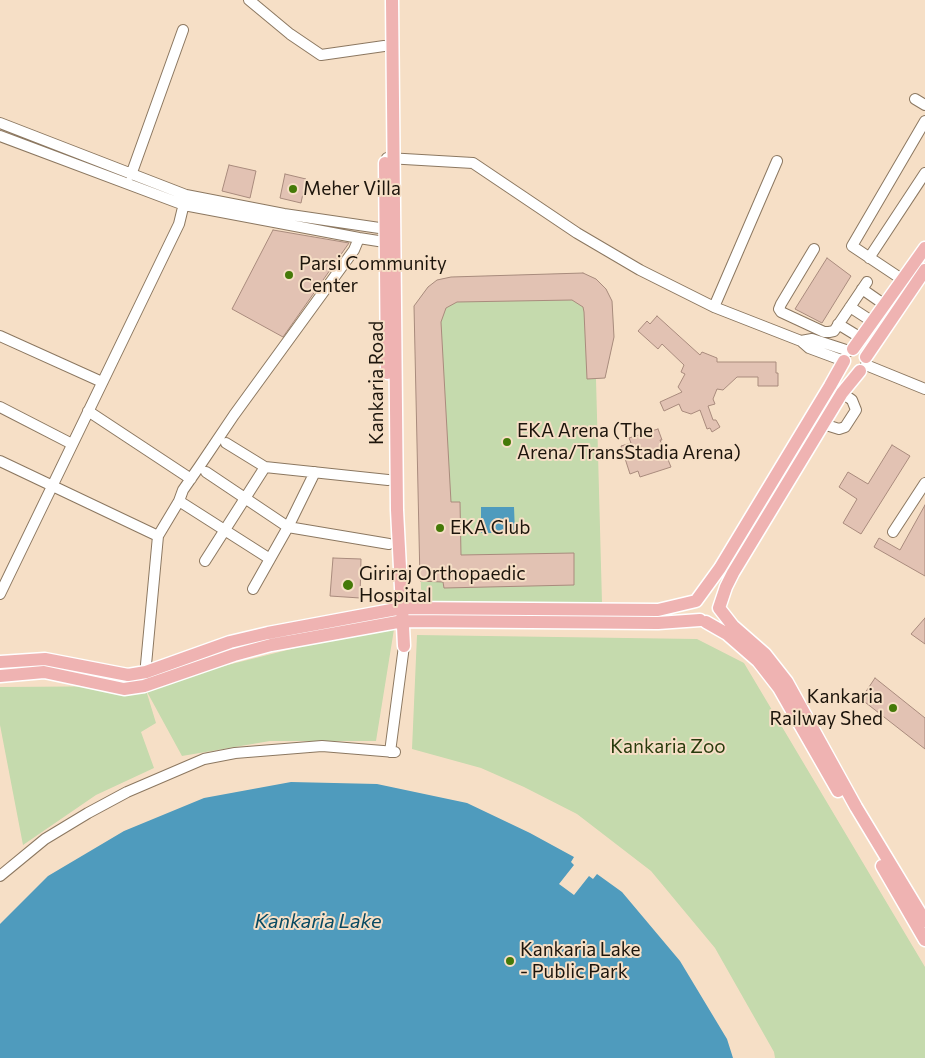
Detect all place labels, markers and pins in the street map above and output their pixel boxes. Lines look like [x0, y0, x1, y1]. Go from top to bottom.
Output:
place label: Meher Villa [303, 178, 401, 200]
marker: Meher Villa [287, 183, 299, 195]
place label: Parsi Community Center [299, 253, 447, 297]
marker: Parsi Community Center [283, 269, 295, 281]
place label: EKA Arena (The Arena/TransStadia Arena) [517, 420, 741, 464]
marker: EKA Arena (The Arena/TransStadia Arena) [501, 436, 513, 448]
place label: EKA Club [450, 517, 530, 539]
marker: EKA Club [434, 522, 446, 534]
place label: Giriraj Orthopaedic Hospital [359, 563, 526, 607]
marker: Giriraj Orthopaedic Hospital [341, 578, 355, 592]
place label: Kankaria Railway Shed [769, 686, 883, 730]
marker: Kankaria Railway Shed [887, 702, 899, 714]
place label: Kankaria Lake - Public Park [520, 939, 641, 983]
marker: Kankaria Lake - Public Park [504, 955, 516, 967]

